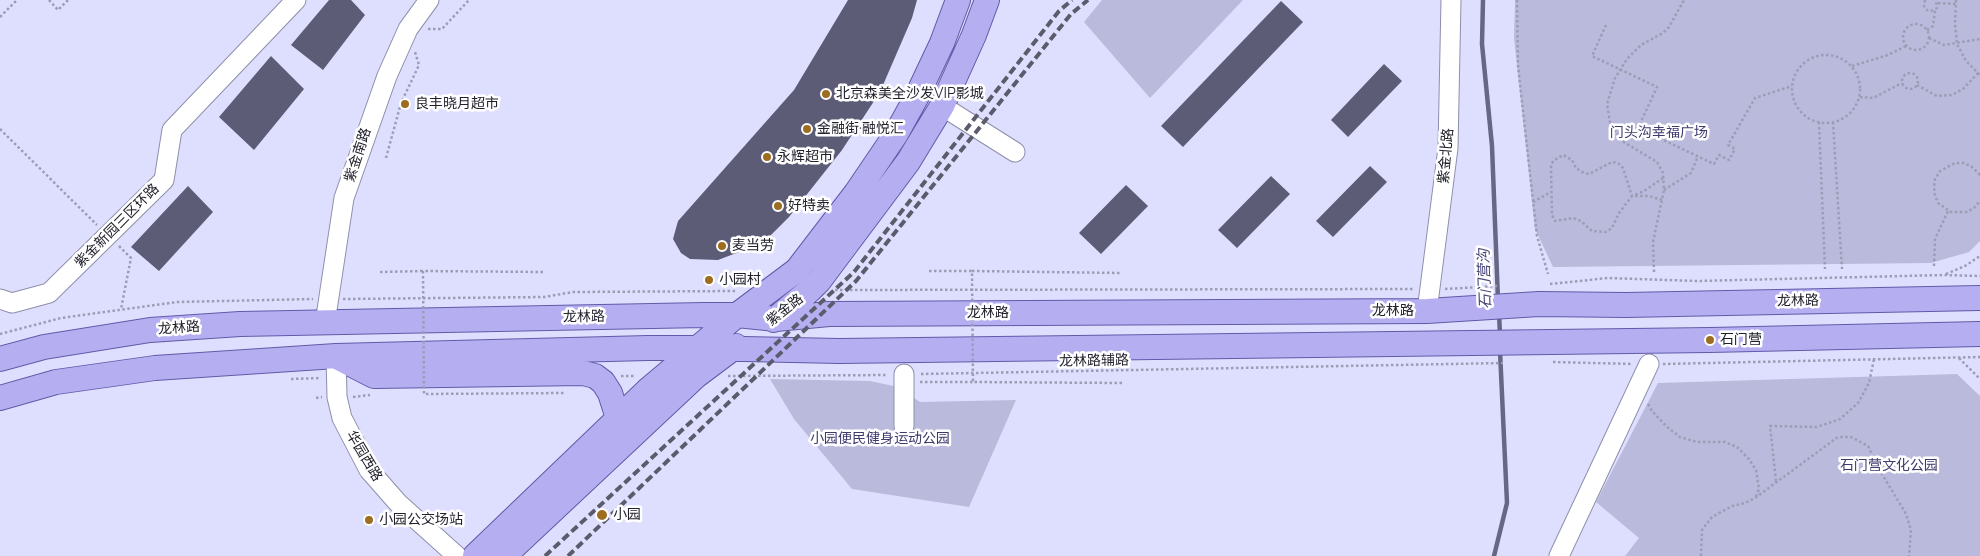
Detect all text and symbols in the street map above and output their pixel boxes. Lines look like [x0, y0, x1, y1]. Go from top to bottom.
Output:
place label: 北京森美全沙发VIP影城 [836, 86, 984, 102]
marker: 北京森美全沙发VIP影城 [820, 88, 832, 100]
place label: 良丰晓月超市 [415, 96, 499, 112]
marker: 良丰晓月超市 [399, 98, 411, 110]
place label: 金融街·融悦汇 [817, 121, 904, 137]
marker: 金融街·融悦汇 [801, 123, 813, 135]
park label: 门头沟幸福广场 [1610, 125, 1708, 141]
street label: 紫金南路 [341, 126, 375, 184]
street label: 紫金北路 [1435, 127, 1457, 185]
place label: 永辉超市 [777, 149, 833, 165]
marker: 永辉超市 [761, 151, 773, 163]
street label: 紫金新园三区环路 [71, 180, 163, 272]
place label: 好特卖 [788, 198, 830, 214]
marker: 好特卖 [772, 200, 784, 212]
place label: 麦当劳 [732, 238, 774, 254]
marker: 麦当劳 [716, 240, 728, 252]
water label: 石门营沟 [1475, 249, 1495, 309]
place label: 小园村 [719, 272, 761, 288]
marker: 小园村 [703, 274, 715, 286]
street label: 紫金路 [763, 290, 807, 330]
street label: 龙林路 [1777, 292, 1819, 310]
street label: 龙林路 [1372, 303, 1414, 319]
street label: 龙林路 [967, 305, 1009, 321]
street label: 龙林路 [563, 308, 605, 326]
street label: 龙林路 [157, 318, 201, 338]
place label: 石门营 [1720, 332, 1762, 348]
marker: 石门营 [1704, 334, 1716, 346]
street label: 龙林路辅路 [1059, 352, 1129, 370]
street label: 华园西路 [342, 428, 386, 484]
park label: 小园便民健身运动公园 [810, 431, 950, 447]
park label: 石门营文化公园 [1840, 458, 1938, 474]
place label: 小园 [613, 507, 641, 523]
marker: 小园 [595, 508, 609, 522]
place label: 小园公交场站 [379, 512, 463, 528]
marker: 小园公交场站 [363, 514, 375, 526]

